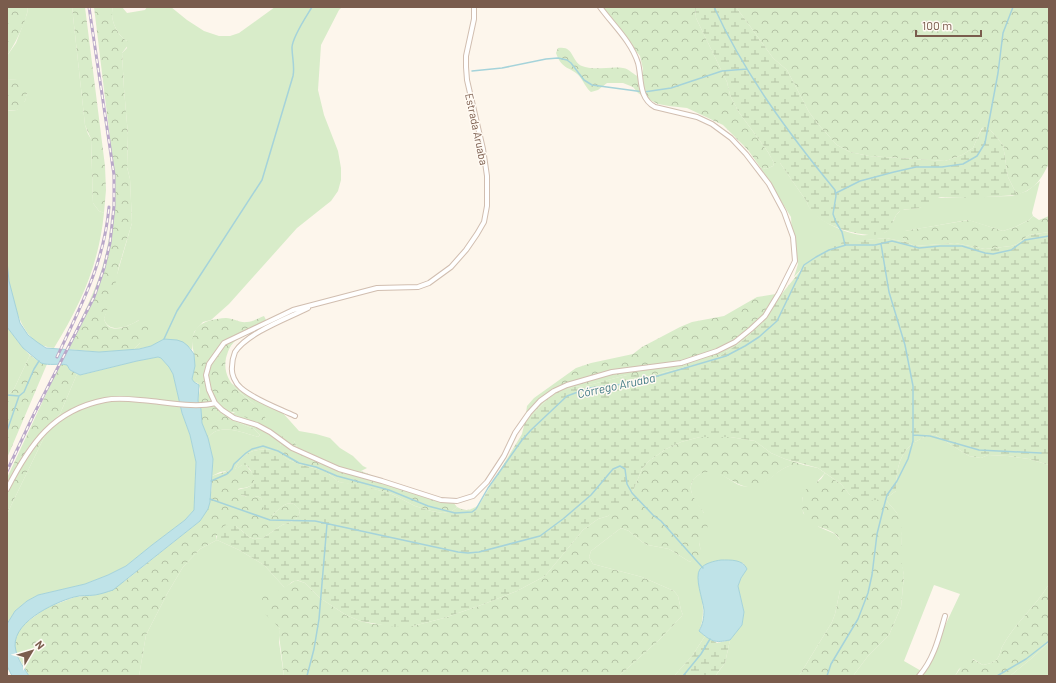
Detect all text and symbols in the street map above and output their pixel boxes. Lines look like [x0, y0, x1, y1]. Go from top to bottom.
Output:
scale bar [916, 12, 981, 38]
text: 100 m [922, 18, 952, 32]
street label: Estrada Aruaba [463, 92, 491, 166]
water label: Córrego Aruaba [576, 370, 656, 400]
north arrow [12, 631, 52, 671]
text: N [33, 638, 48, 651]

